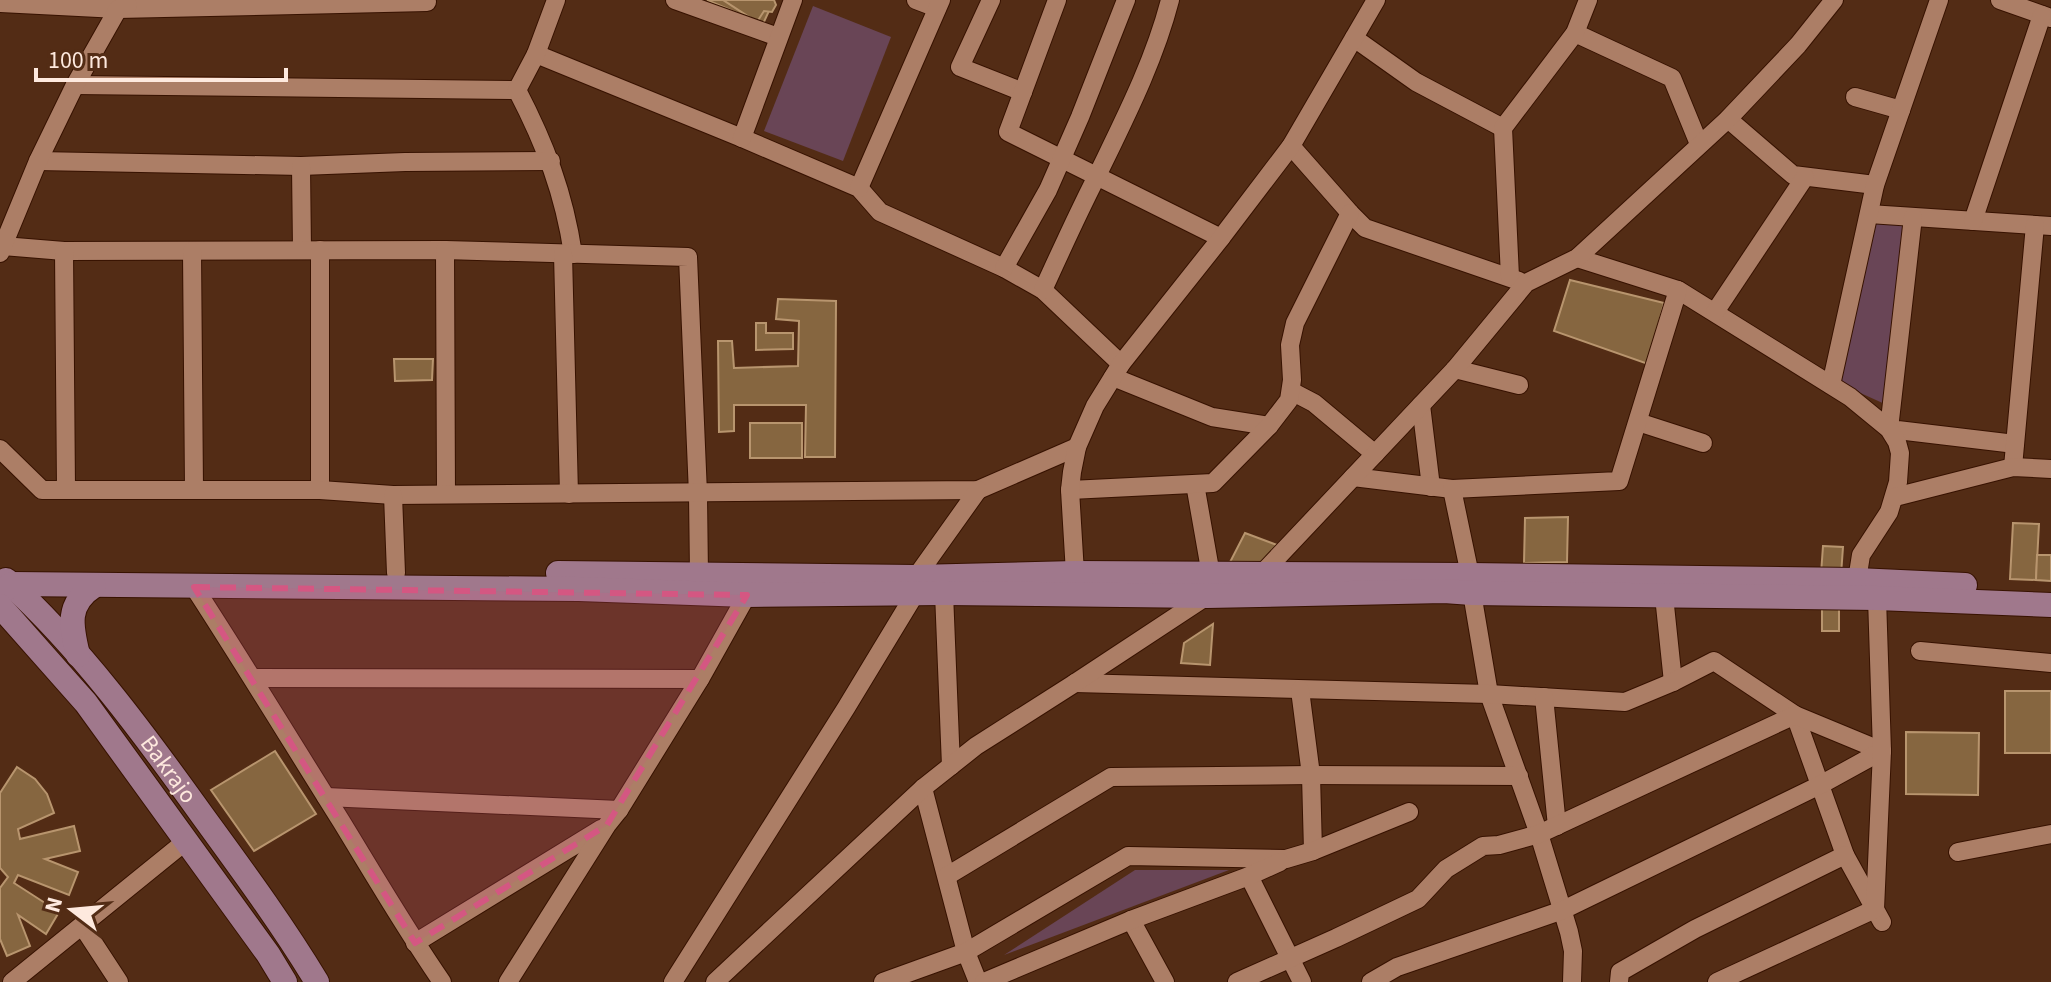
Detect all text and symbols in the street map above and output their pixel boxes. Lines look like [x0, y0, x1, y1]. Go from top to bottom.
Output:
scale bar [36, 32, 286, 82]
text: 100 m [48, 43, 108, 78]
street label: Bakrajo [132, 728, 205, 811]
north arrow [32, 870, 112, 950]
text: N [36, 893, 71, 916]

